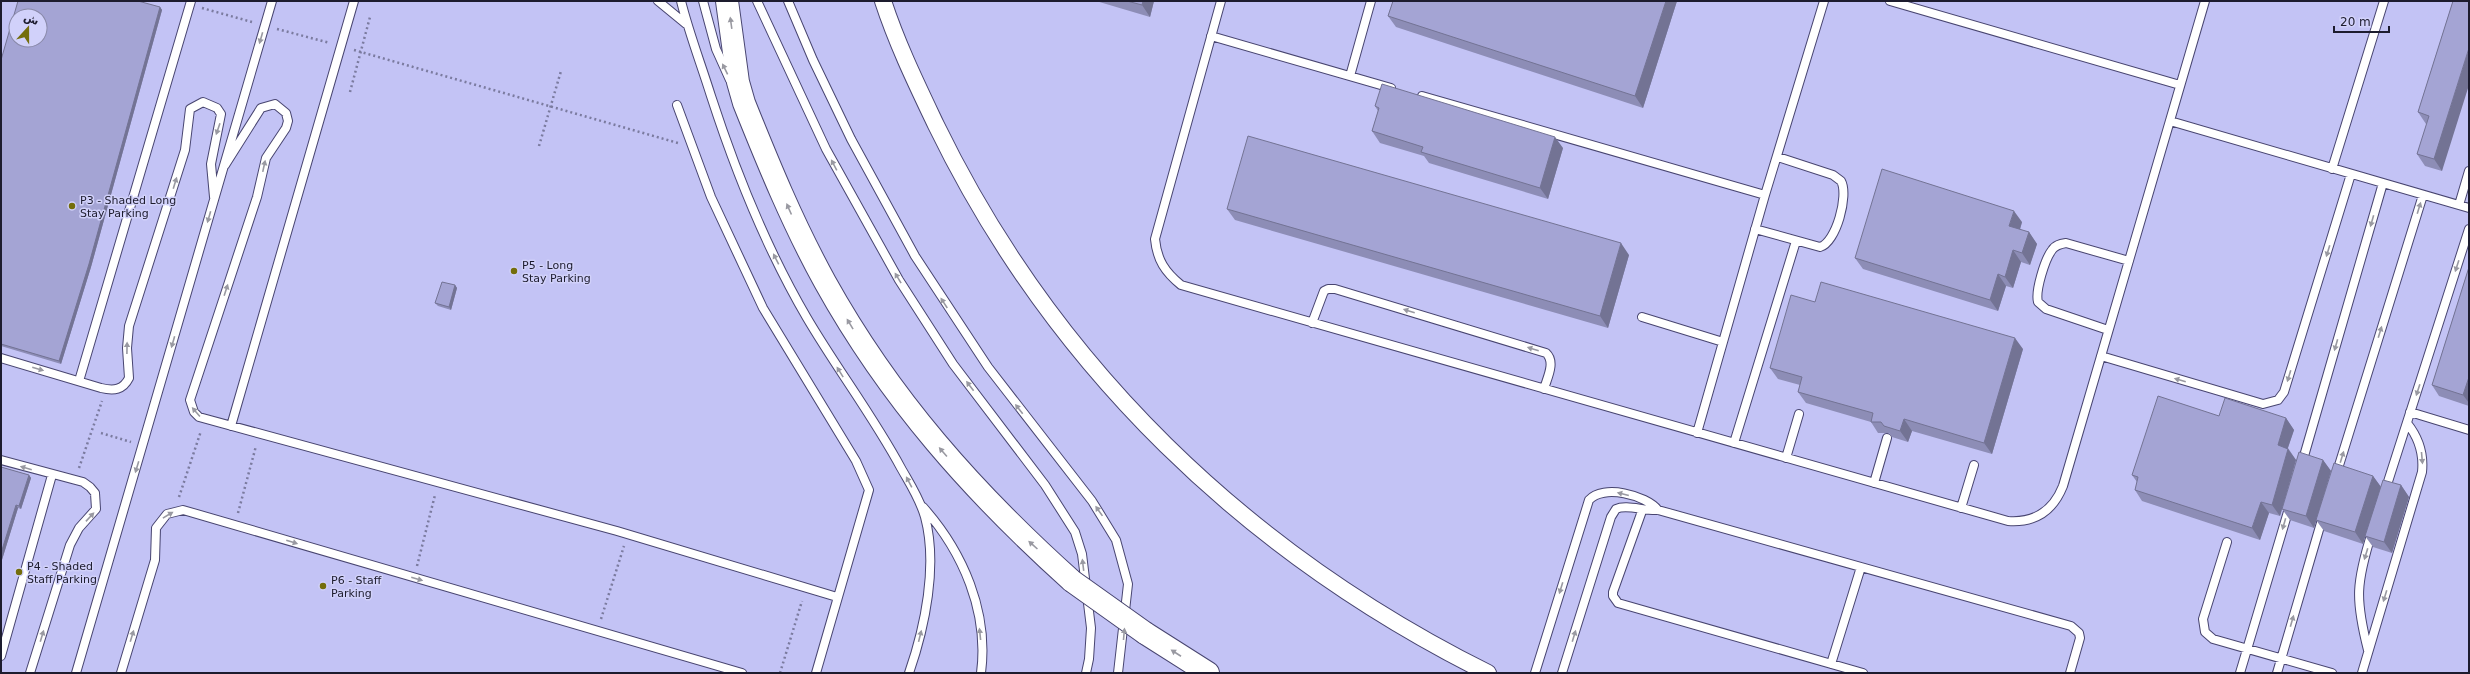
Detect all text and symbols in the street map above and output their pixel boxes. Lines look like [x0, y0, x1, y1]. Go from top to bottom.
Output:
north arrow [8, 8, 48, 48]
scale bar [2334, 8, 2389, 34]
text: ش [22, 10, 41, 28]
text: 20 m [2340, 15, 2371, 29]
one-way arrow [728, 17, 734, 29]
one-way arrow [258, 33, 264, 45]
one-way arrow [722, 63, 728, 74]
one-way arrow [215, 124, 221, 136]
one-way arrow [262, 159, 268, 172]
one-way arrow [831, 159, 838, 171]
one-way arrow [172, 176, 178, 188]
place label: P3 - Shaded Long Stay Parking [80, 194, 176, 220]
marker: P3 - Shaded Long Stay Parking [67, 201, 77, 211]
one-way arrow [2416, 202, 2422, 214]
one-way arrow [785, 203, 791, 215]
one-way arrow [206, 211, 212, 223]
one-way arrow [2369, 215, 2375, 227]
one-way arrow [2325, 246, 2331, 258]
one-way arrow [773, 254, 779, 265]
place label: P5 - Long Stay Parking [522, 259, 591, 285]
one-way arrow [2454, 260, 2460, 272]
marker: P5 - Long Stay Parking [509, 266, 519, 276]
one-way arrow [895, 272, 902, 284]
one-way arrow [223, 283, 229, 295]
one-way arrow [940, 298, 948, 308]
one-way arrow [1402, 308, 1414, 314]
one-way arrow [846, 319, 854, 329]
one-way arrow [2377, 326, 2383, 338]
one-way arrow [170, 336, 176, 348]
one-way arrow [2333, 340, 2339, 352]
one-way arrow [124, 341, 130, 354]
one-way arrow [1527, 346, 1539, 352]
one-way arrow [33, 366, 45, 372]
one-way arrow [837, 366, 844, 378]
one-way arrow [2286, 370, 2292, 382]
one-way arrow [2174, 376, 2186, 382]
one-way arrow [966, 381, 974, 392]
one-way arrow [2414, 384, 2420, 396]
one-way arrow [1015, 403, 1024, 414]
one-way arrow [191, 407, 200, 417]
one-way arrow [938, 446, 947, 457]
one-way arrow [2339, 450, 2345, 462]
one-way arrow [2419, 452, 2426, 464]
one-way arrow [134, 461, 140, 473]
one-way arrow [20, 465, 32, 471]
one-way arrow [906, 476, 913, 488]
one-way arrow [1617, 491, 1629, 497]
one-way arrow [1095, 506, 1103, 516]
one-way arrow [162, 511, 174, 518]
one-way arrow [85, 512, 95, 522]
one-way arrow [2281, 518, 2287, 530]
one-way arrow [286, 539, 298, 545]
one-way arrow [1028, 541, 1038, 550]
one-way arrow [2363, 548, 2369, 560]
one-way arrow [1080, 559, 1086, 571]
place label: P4 - Shaded Staff Parking [27, 560, 97, 586]
marker: P4 - Shaded Staff Parking [14, 567, 24, 577]
place label: P6 - Staff Parking [331, 574, 382, 600]
one-way arrow [411, 576, 423, 582]
marker: P6 - Staff Parking [318, 581, 328, 591]
one-way arrow [1558, 582, 1564, 594]
one-way arrow [2382, 590, 2388, 602]
one-way arrow [2289, 615, 2295, 627]
one-way arrow [977, 628, 984, 640]
one-way arrow [1120, 628, 1127, 641]
one-way arrow [39, 629, 45, 641]
one-way arrow [129, 629, 135, 641]
one-way arrow [917, 629, 923, 641]
one-way arrow [1571, 629, 1577, 641]
one-way arrow [1171, 649, 1182, 657]

